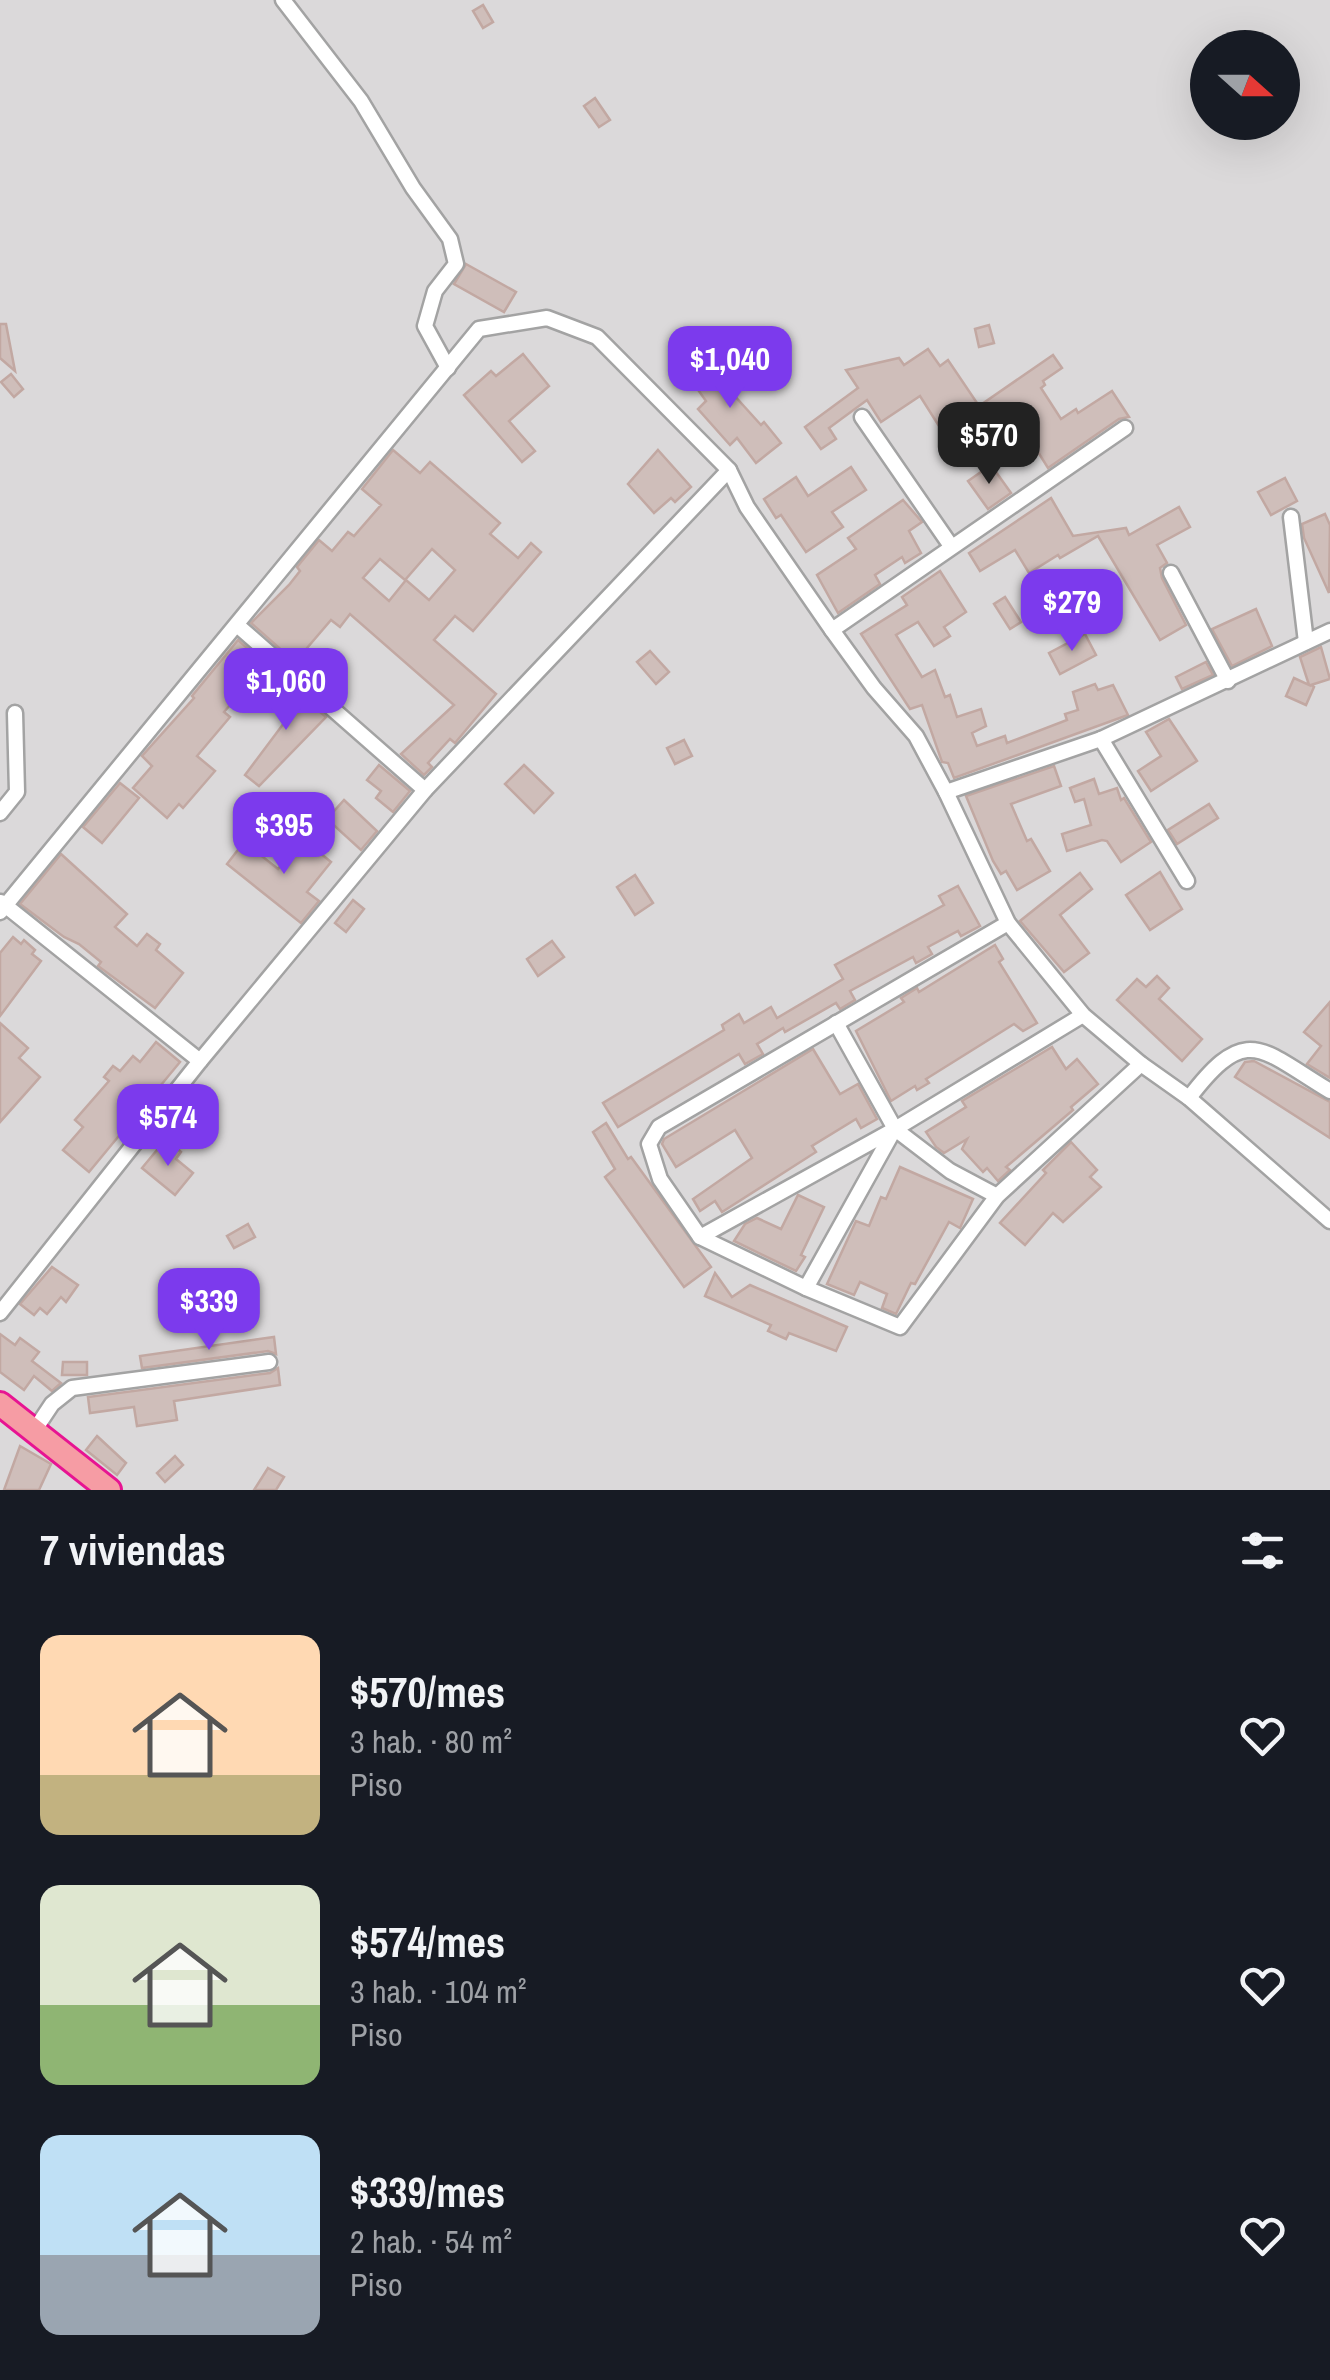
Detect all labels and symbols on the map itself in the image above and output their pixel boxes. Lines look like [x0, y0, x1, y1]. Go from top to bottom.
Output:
north arrow [1190, 30, 1300, 140]
pin: $1,040 [649, 326, 811, 411]
pin: $570 [930, 402, 1048, 487]
pin: $279 [1013, 569, 1131, 654]
pin: $1,060 [205, 648, 367, 733]
pin: $395 [225, 792, 343, 877]
pin: $574 [109, 1084, 227, 1169]
pin: $339 [150, 1268, 268, 1353]

